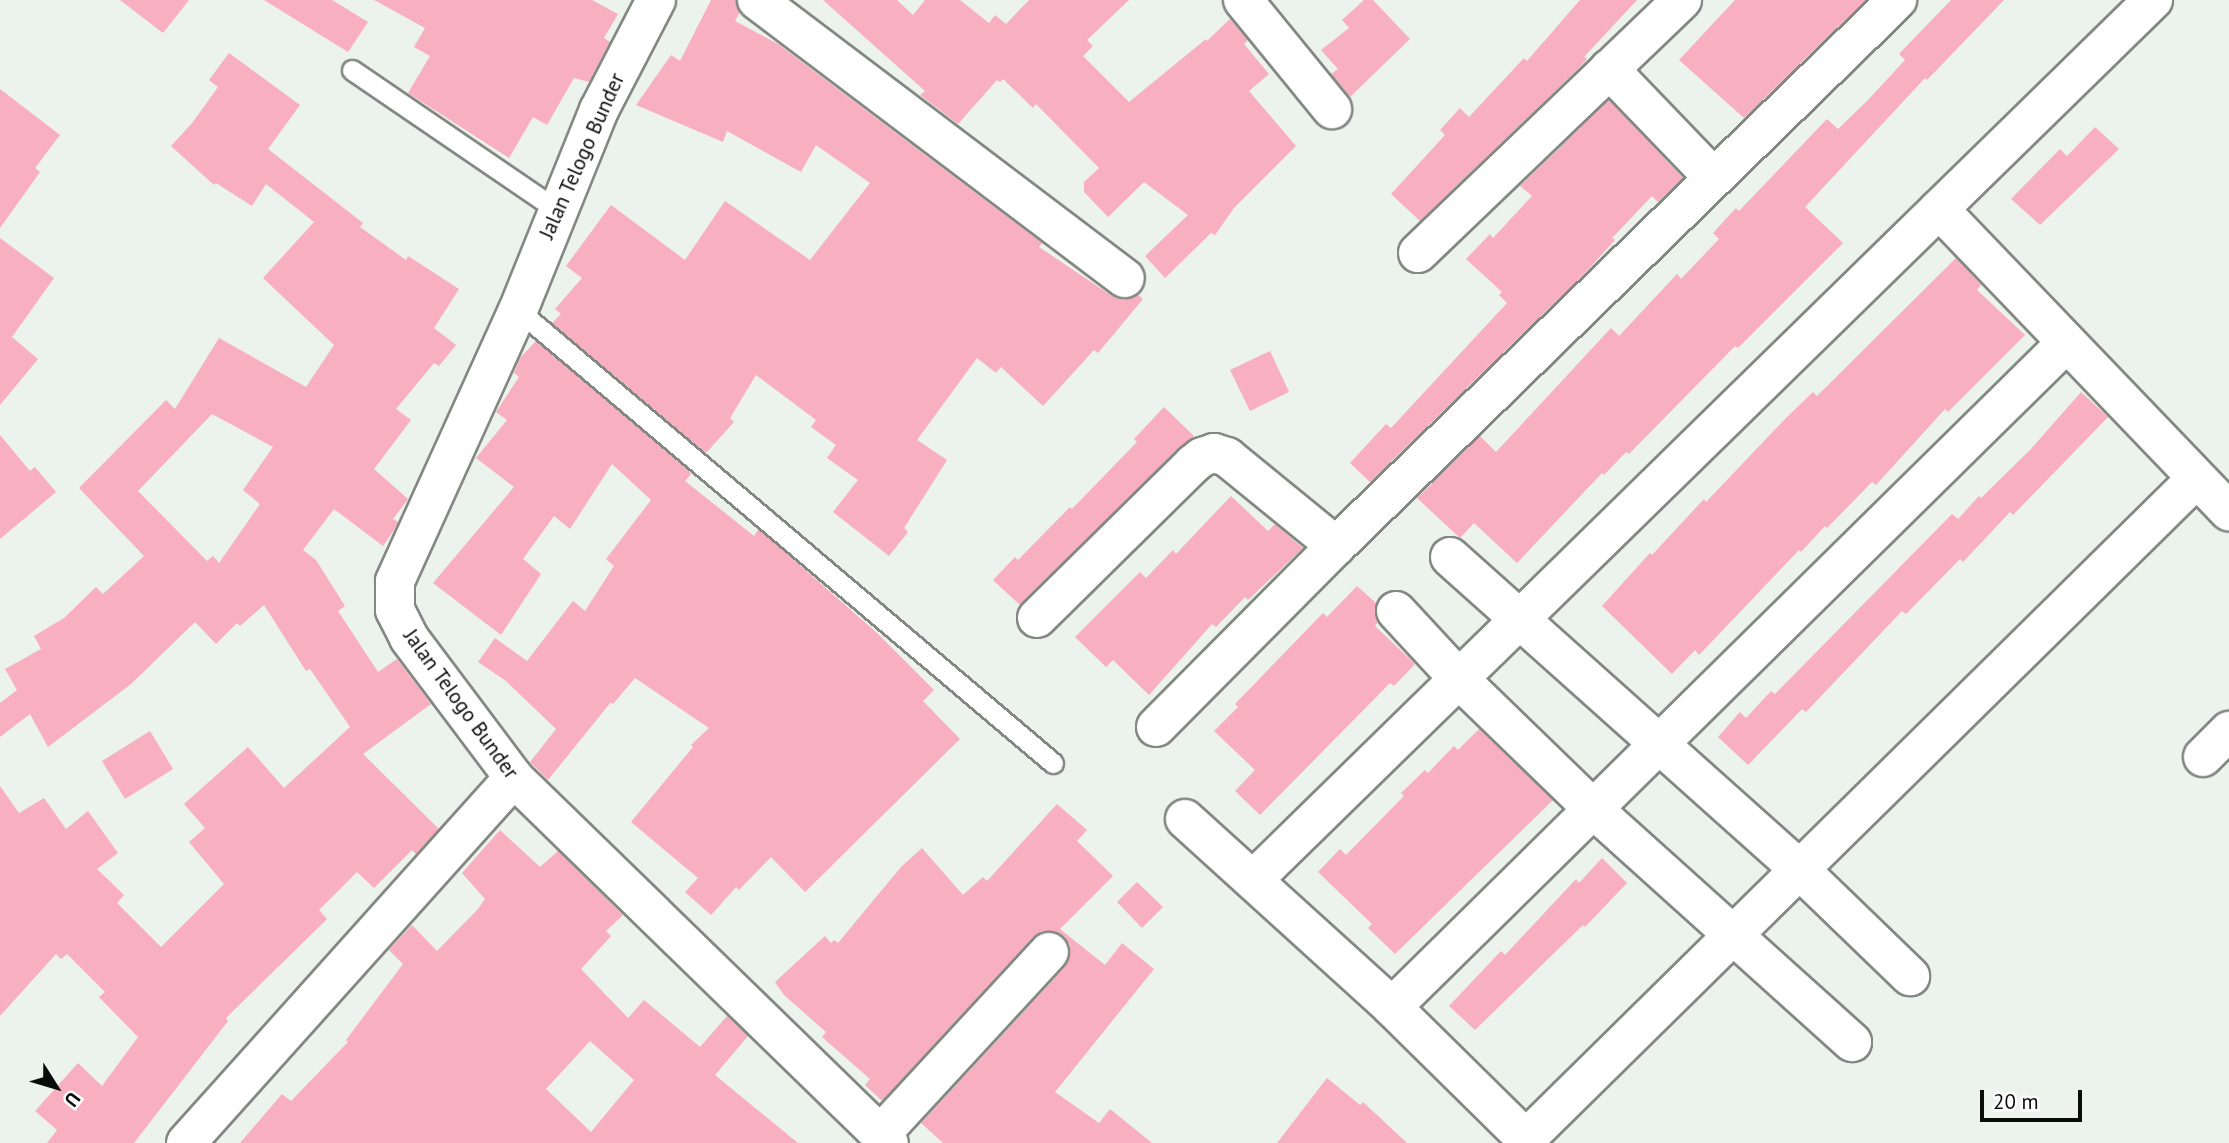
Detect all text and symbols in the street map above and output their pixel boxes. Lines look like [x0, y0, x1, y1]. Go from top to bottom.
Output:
street label: Jalan Telogo Bunder [534, 69, 630, 243]
street label: Jalan Telogo Bunder [398, 624, 524, 784]
north arrow [21, 1052, 91, 1122]
scale bar [1984, 1076, 2086, 1120]
text: U [60, 1088, 86, 1112]
text: 20 m [1993, 1088, 2039, 1115]

